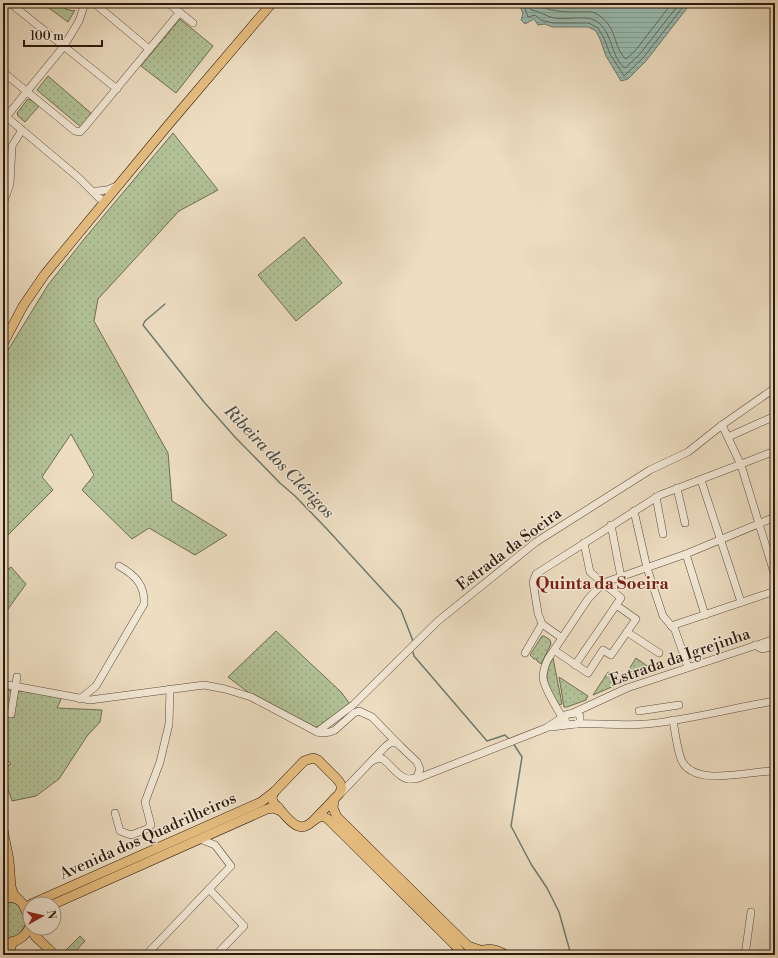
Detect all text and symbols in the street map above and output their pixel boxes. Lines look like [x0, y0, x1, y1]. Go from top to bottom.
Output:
scale bar [24, 22, 102, 48]
text: 100 m [30, 29, 64, 44]
water label: Ribeira dos Clérigos [219, 400, 339, 523]
street label: Estrada da Soeira [453, 502, 566, 595]
district label: Quinta da Soeira [535, 573, 669, 595]
street label: Estrada da Igrejinha [607, 623, 754, 690]
street label: Avenida dos Quadrilheiros [56, 788, 239, 884]
north arrow [22, 896, 62, 936]
text: N [43, 909, 58, 920]

